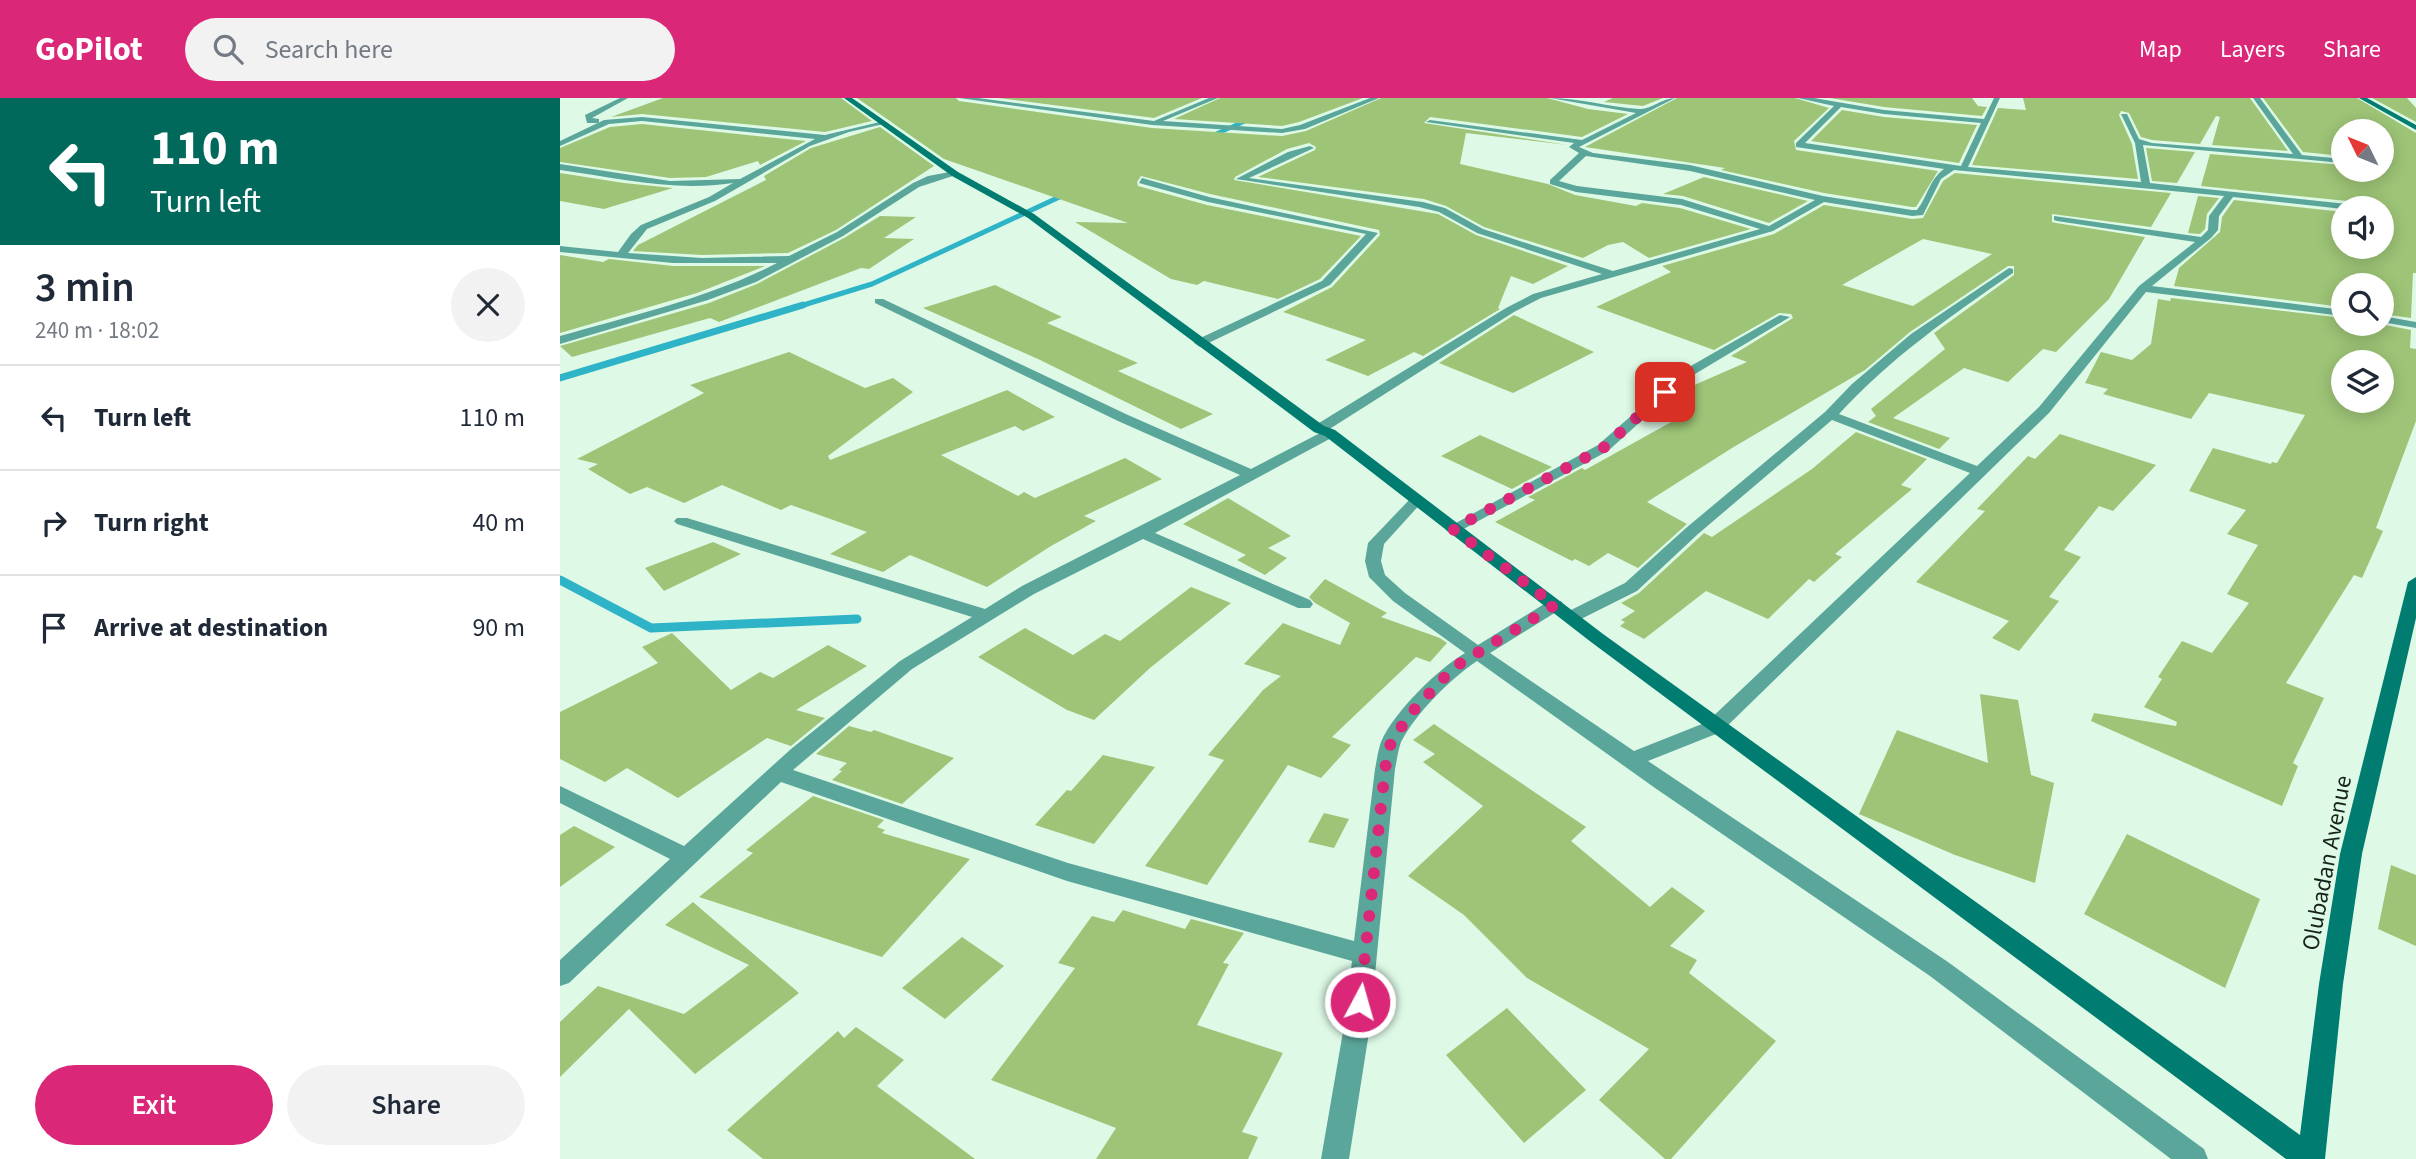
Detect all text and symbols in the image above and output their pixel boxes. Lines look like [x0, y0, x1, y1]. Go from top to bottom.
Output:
search box [185, 18, 675, 81]
text: GoPilot [35, 26, 143, 73]
icon: search [209, 30, 247, 68]
text: Search here [265, 31, 393, 68]
text: Map [2139, 32, 2182, 67]
text: Layers [2220, 32, 2285, 67]
text: Share [2323, 32, 2381, 67]
text: 110 m [150, 114, 279, 184]
north arrow [2331, 119, 2394, 182]
map controls [2331, 119, 2394, 413]
icon: left [35, 126, 126, 217]
text: Turn left [150, 179, 261, 225]
button: sound [2331, 196, 2394, 259]
text: 3 min [35, 258, 135, 318]
button: close [451, 268, 525, 342]
button: search [2331, 273, 2394, 336]
text: 240 m · 18:02 [35, 314, 159, 347]
button: layers [2331, 350, 2394, 413]
pin [1635, 362, 1695, 422]
icon: arrive [1646, 373, 1684, 411]
icon: left [35, 399, 73, 437]
text: Turn left [94, 399, 191, 436]
text: 110 m [459, 399, 525, 436]
icon: right [35, 504, 73, 542]
text: Turn right [94, 504, 209, 541]
text: 40 m [472, 504, 525, 541]
icon: arrive [35, 609, 73, 647]
text: Arrive at destination [94, 609, 328, 646]
text: 90 m [472, 609, 525, 646]
street label: Olubadan Avenue [2293, 773, 2361, 953]
position arrow [1323, 965, 1397, 1039]
button: Exit [35, 1065, 273, 1145]
button: Share [287, 1065, 525, 1145]

